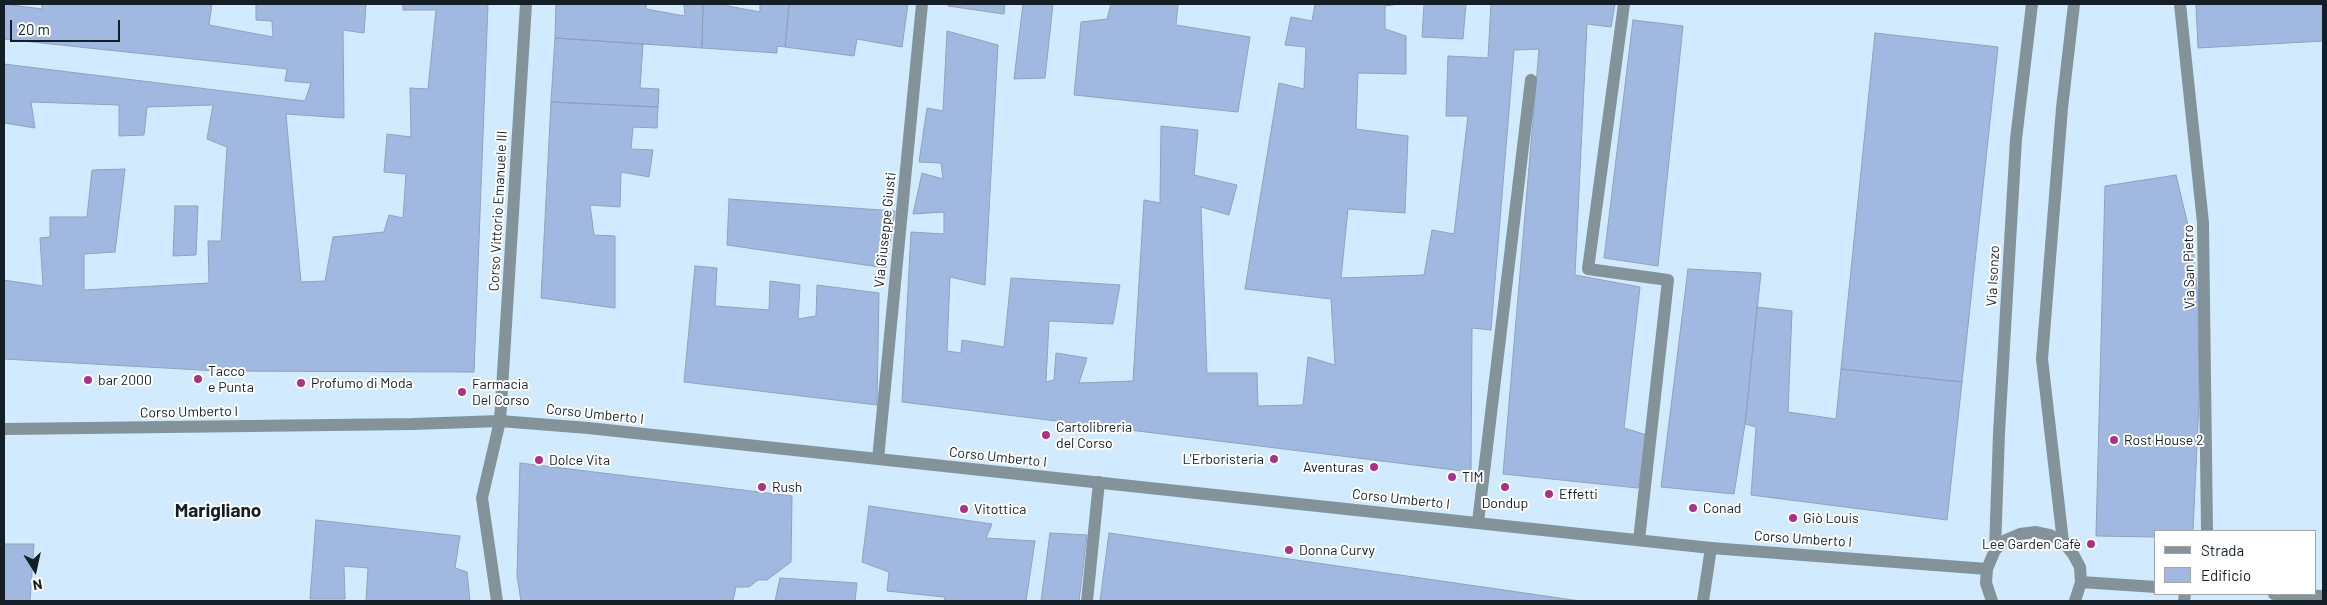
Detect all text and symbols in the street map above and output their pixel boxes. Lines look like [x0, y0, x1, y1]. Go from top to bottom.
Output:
scale bar [12, 10, 122, 42]
text: 20 m [18, 20, 50, 38]
street label: Corso Vittorio Emanuele III [485, 130, 511, 292]
street label: Via Giuseppe Giusti [871, 171, 899, 289]
street label: Via San Pietro [2180, 225, 2198, 309]
street label: Via Isonzo [1983, 245, 2003, 307]
place label: Tacco e Punta [208, 363, 254, 396]
place label: bar 2000 [98, 372, 152, 388]
marker: Tacco e Punta [192, 373, 204, 385]
marker: bar 2000 [82, 374, 94, 386]
place label: Profumo di Moda [311, 375, 413, 391]
place label: Farmacia Del Corso [472, 376, 530, 408]
marker: Profumo di Moda [295, 377, 307, 389]
marker: Farmacia Del Corso [456, 386, 468, 398]
street label: Corso Umberto I [545, 401, 645, 427]
street label: Corso Umberto I [140, 403, 238, 421]
place label: Cartolibreria del Corso [1056, 419, 1132, 452]
marker: Cartolibreria del Corso [1040, 429, 1052, 441]
place label: Rost House 2 [2124, 432, 2204, 448]
marker: Rost House 2 [2108, 434, 2120, 446]
street label: Corso Umberto I [948, 444, 1048, 470]
place label: L'Erboristeria [1182, 451, 1264, 467]
place label: Dolce Vita [549, 452, 610, 468]
marker: L'Erboristeria [1268, 453, 1280, 465]
marker: Dolce Vita [533, 454, 545, 466]
place label: Aventuras [1303, 459, 1364, 475]
marker: Aventuras [1368, 461, 1380, 473]
place label: TIM [1462, 469, 1484, 485]
marker: TIM [1446, 471, 1458, 483]
place label: Rush [772, 479, 802, 495]
marker: Rush [756, 481, 768, 493]
marker: Dondup [1499, 481, 1511, 493]
street label: Corso Umberto I [1351, 486, 1451, 512]
place label: Effetti [1559, 486, 1598, 502]
marker: Effetti [1543, 488, 1555, 500]
place label: Dondup [1482, 495, 1528, 511]
district label: Marigliano [175, 500, 261, 522]
place label: Conad [1703, 500, 1741, 516]
place label: Vitottica [974, 501, 1026, 517]
marker: Conad [1687, 502, 1699, 514]
marker: Vitottica [958, 503, 970, 515]
place label: Giò Louis [1803, 510, 1859, 526]
marker: Giò Louis [1787, 512, 1799, 524]
street label: Corso Umberto I [1753, 527, 1853, 551]
legend [2154, 530, 2317, 595]
place label: Lee Garden Cafè [1982, 536, 2081, 552]
marker: Lee Garden Cafè [2085, 538, 2097, 550]
text: Strada [2201, 541, 2244, 559]
place label: Donna Curvy [1299, 542, 1375, 558]
marker: Donna Curvy [1283, 544, 1295, 556]
north arrow [10, 545, 60, 595]
text: Edificio [2201, 566, 2251, 584]
text: N [32, 576, 44, 594]

